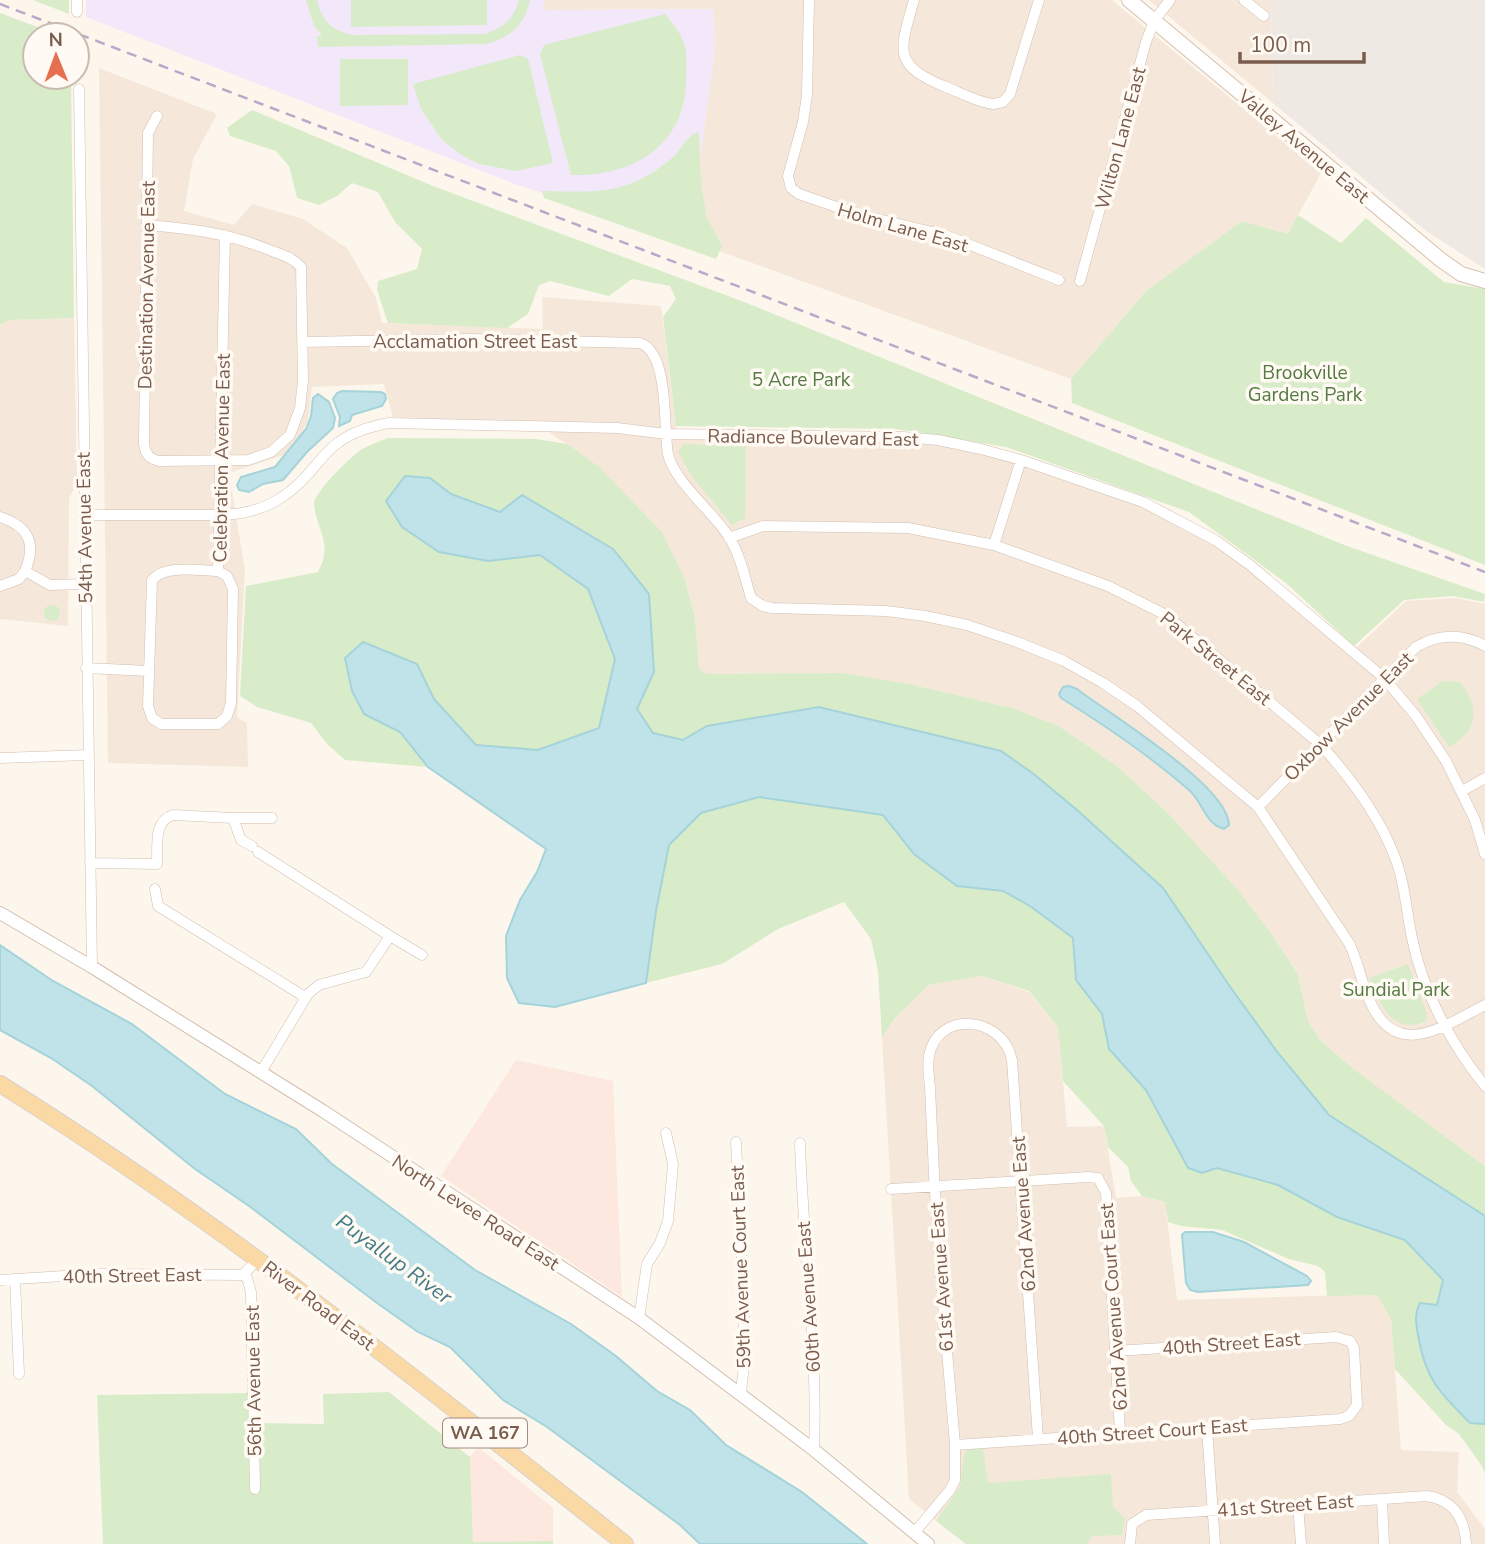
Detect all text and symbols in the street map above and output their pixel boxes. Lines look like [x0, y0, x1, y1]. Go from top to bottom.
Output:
north arrow [21, 21, 91, 91]
scale bar [1240, 21, 1364, 65]
text: N [48, 27, 63, 53]
text: 100 m [1250, 31, 1311, 59]
street label: Wilton Lane East [1089, 64, 1153, 212]
street label: Valley Avenue East [1231, 83, 1375, 210]
street label: Destination Avenue East [132, 180, 162, 390]
street label: Holm Lane East [834, 197, 971, 259]
street label: Acclamation Street East [373, 329, 577, 355]
street label: Celebration Avenue East [207, 353, 237, 563]
park label: Brookville Gardens Park [1248, 360, 1363, 408]
park label: 5 Acre Park [752, 367, 851, 393]
street label: Radiance Boulevard East [707, 423, 919, 453]
street label: 54th Avenue East [71, 452, 99, 604]
street label: Park Street East [1154, 606, 1277, 712]
street label: Oxbow Avenue East [1278, 646, 1419, 787]
park label: Sundial Park [1342, 977, 1450, 1003]
street label: 62nd Avenue East [1006, 1135, 1042, 1293]
street label: North Levee Road East [387, 1149, 565, 1277]
street label: 59th Avenue Court East [724, 1164, 758, 1369]
street label: 61st Avenue East [924, 1201, 960, 1352]
street label: 62nd Avenue Court East [1094, 1202, 1134, 1412]
water label: Puyallup River [330, 1207, 458, 1311]
street label: 60th Avenue East [791, 1220, 827, 1373]
street label: River Road East [257, 1255, 380, 1357]
street label: 40th Street East [63, 1262, 202, 1290]
street label: 56th Avenue East [240, 1305, 268, 1457]
street label: 40th Street East [1161, 1326, 1301, 1362]
street label: 40th Street Court East [1056, 1412, 1248, 1452]
road number: WA 167 [443, 1418, 527, 1448]
street label: 41st Street East [1216, 1488, 1355, 1524]

